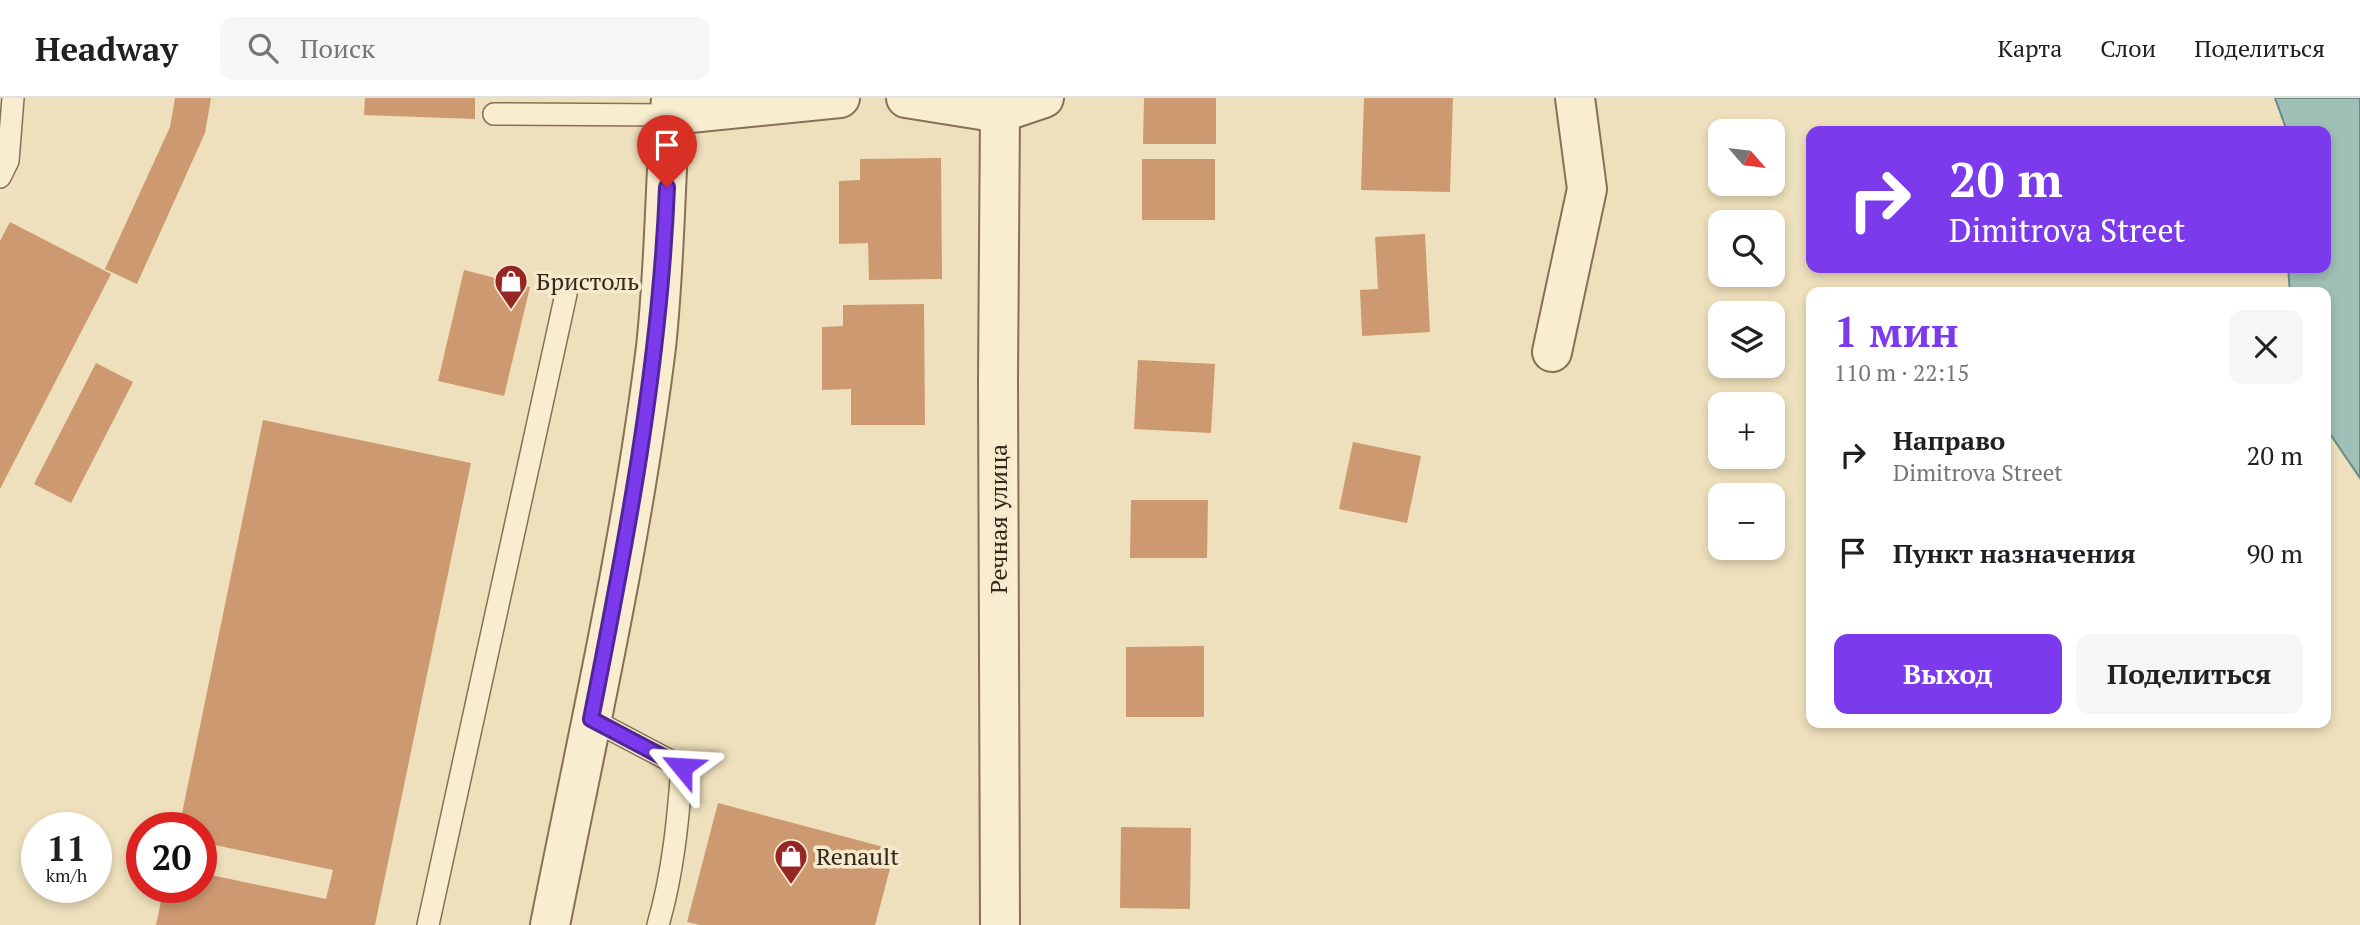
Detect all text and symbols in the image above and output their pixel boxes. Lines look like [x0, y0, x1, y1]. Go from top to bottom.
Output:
search box [220, 17, 710, 80]
text: Headway [35, 27, 178, 70]
icon: search [244, 29, 282, 67]
text: Поиск [300, 31, 375, 65]
text: Карта [1997, 32, 2062, 64]
text: Слои [2100, 32, 2156, 64]
text: Поделиться [2194, 32, 2325, 64]
pin [637, 115, 697, 187]
north arrow [1708, 119, 1785, 196]
map controls [1708, 119, 1785, 560]
icon: arrive [648, 126, 686, 164]
text: 20 m [1949, 146, 2063, 211]
icon: right [1834, 154, 1925, 245]
text: Dimitrova Street [1949, 209, 2185, 251]
button: search [1708, 210, 1785, 287]
shop icon: Бристоль [492, 262, 530, 311]
place label: Бристоль [536, 265, 639, 297]
button: layers [1708, 301, 1785, 378]
text: 1 мин [1834, 303, 1959, 359]
button: close [2229, 310, 2303, 384]
text: 110 m · 22:15 [1834, 357, 1969, 388]
button: + [1708, 392, 1785, 469]
text: Направо [1893, 423, 2005, 457]
icon: right [1834, 436, 1872, 474]
text: 20 m [2247, 438, 2303, 472]
street label: Речная улица [982, 444, 1014, 594]
text: Dimitrova Street [1893, 457, 2063, 488]
button: − [1708, 483, 1785, 560]
icon: arrive [1834, 534, 1872, 572]
text: Пункт назначения [1893, 536, 2136, 570]
text: 90 m [2247, 536, 2303, 570]
button: Выход [1834, 634, 2062, 714]
button: Поделиться [2076, 634, 2303, 714]
position arrow [645, 730, 719, 804]
speed limit sign: 20 [126, 812, 217, 903]
text: 11 [47, 825, 86, 871]
shop icon: Renault [772, 837, 810, 886]
place label: Renault [816, 840, 899, 872]
text: km/h [46, 863, 87, 887]

